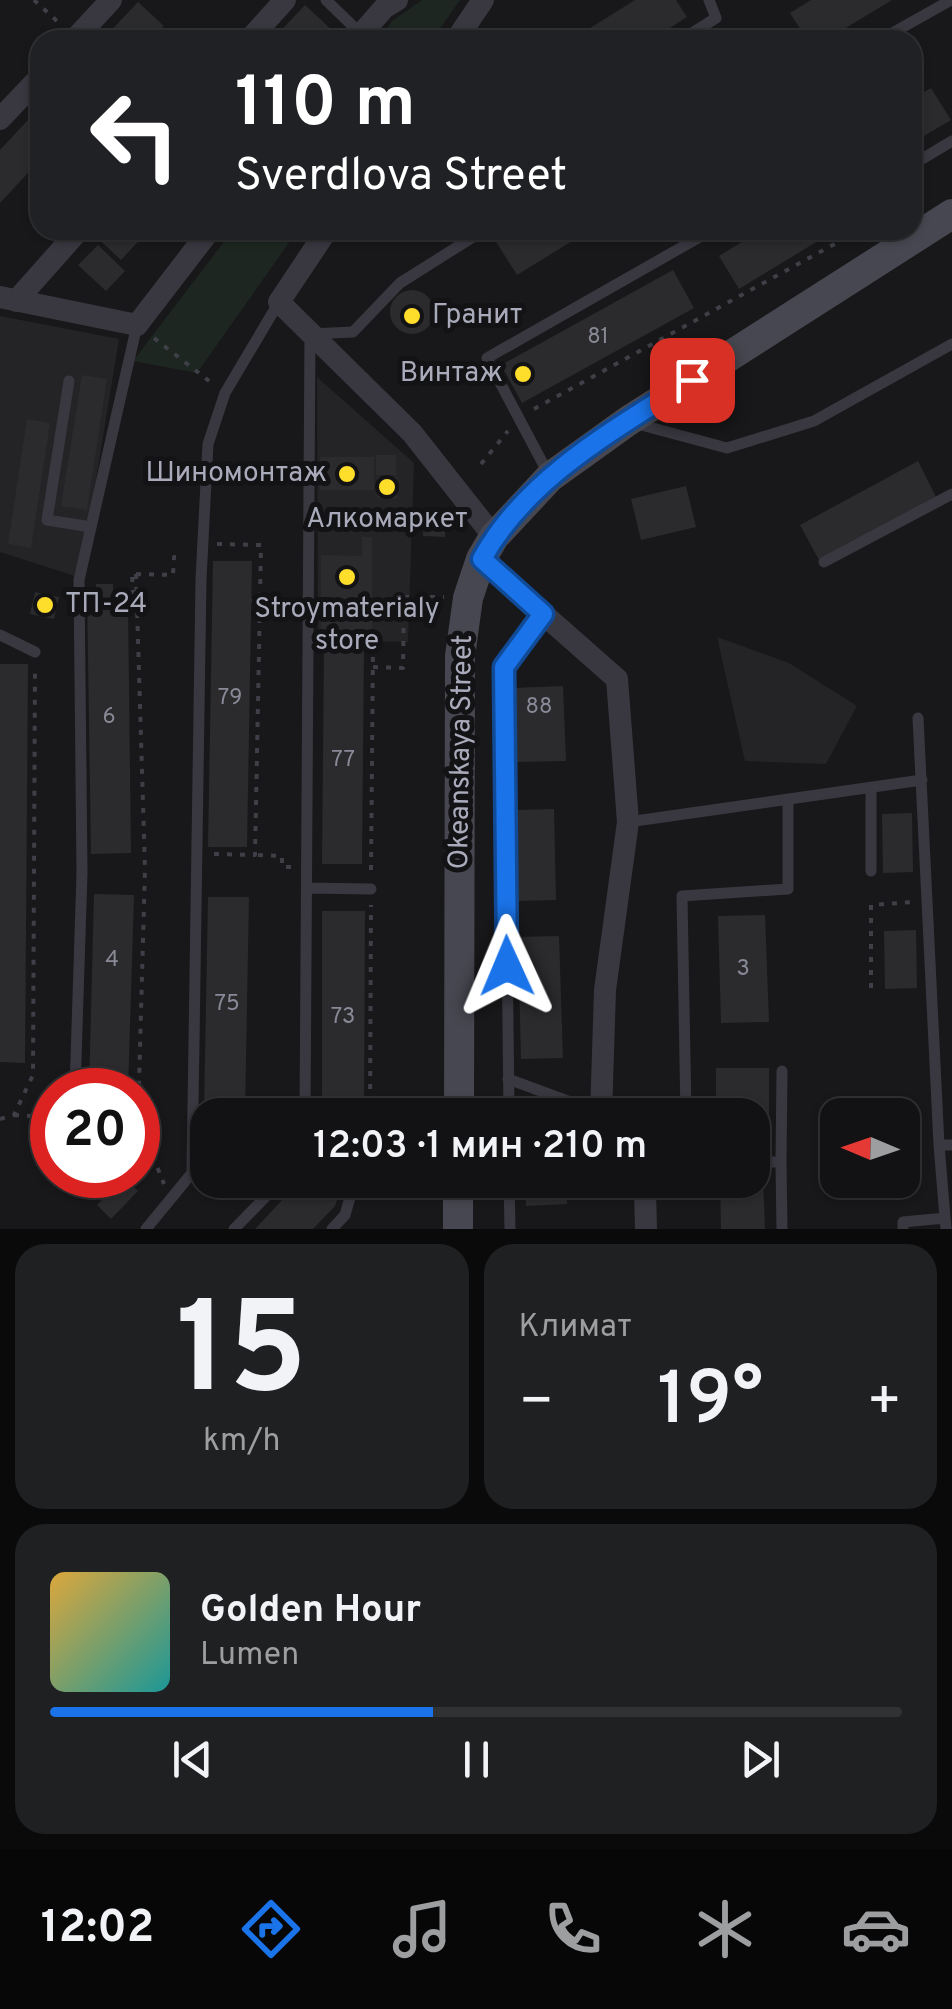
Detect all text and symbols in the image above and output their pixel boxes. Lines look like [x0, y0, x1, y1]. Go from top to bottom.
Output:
text: 110 m [235, 62, 416, 151]
icon: left [70, 70, 200, 200]
text: Sverdlova Street [235, 149, 567, 206]
place label: Гранит [432, 298, 522, 334]
marker: Гранит [401, 305, 423, 327]
house number: 81 [587, 324, 609, 351]
pin [650, 338, 735, 423]
icon: arrive [665, 353, 720, 408]
place label: Винтаж [400, 356, 503, 392]
marker: Винтаж [512, 363, 534, 385]
place label: Шиномонтаж [145, 456, 327, 492]
marker: Шиномонтаж [336, 463, 358, 485]
marker: Алкомаркет [376, 476, 398, 498]
place label: Алкомаркет [306, 502, 468, 538]
marker: Stroymaterialy store [336, 566, 358, 588]
place label: ТП-24 [65, 587, 147, 623]
place label: Stroymaterialy store [254, 592, 440, 660]
marker: ТП-24 [34, 594, 56, 616]
street label: Okeanskaya Street [442, 634, 482, 870]
house number: 79 [218, 685, 242, 712]
house number: 88 [526, 694, 552, 721]
house number: 6 [102, 704, 116, 731]
house number: 77 [331, 747, 355, 774]
position arrow [455, 914, 559, 1018]
house number: 4 [105, 947, 119, 974]
house number: 3 [736, 956, 750, 983]
house number: 75 [214, 991, 240, 1018]
house number: 73 [331, 1004, 355, 1031]
speed limit sign: 20 [30, 1068, 160, 1198]
north arrow [820, 1098, 920, 1198]
map controls [820, 1098, 920, 1198]
text: 12:03 · 1 мин · 210 m [313, 1123, 647, 1172]
text: 15 [176, 1274, 307, 1439]
text: Климат [519, 1308, 632, 1348]
text: 19° [657, 1356, 763, 1451]
text: − [519, 1369, 554, 1439]
text: + [867, 1369, 902, 1439]
text: km/h [203, 1422, 281, 1462]
text: Golden Hour [200, 1587, 421, 1636]
text: Lumen [200, 1636, 299, 1676]
icon: previous [165, 1732, 220, 1787]
icon: pause [449, 1732, 504, 1787]
icon: next [733, 1732, 788, 1787]
icon: directions [236, 1894, 306, 1964]
icon: music [387, 1894, 457, 1964]
icon: phone [538, 1894, 608, 1964]
icon: climate [690, 1894, 760, 1964]
icon: car [841, 1894, 911, 1964]
text: 12:02 [41, 1901, 154, 1958]

